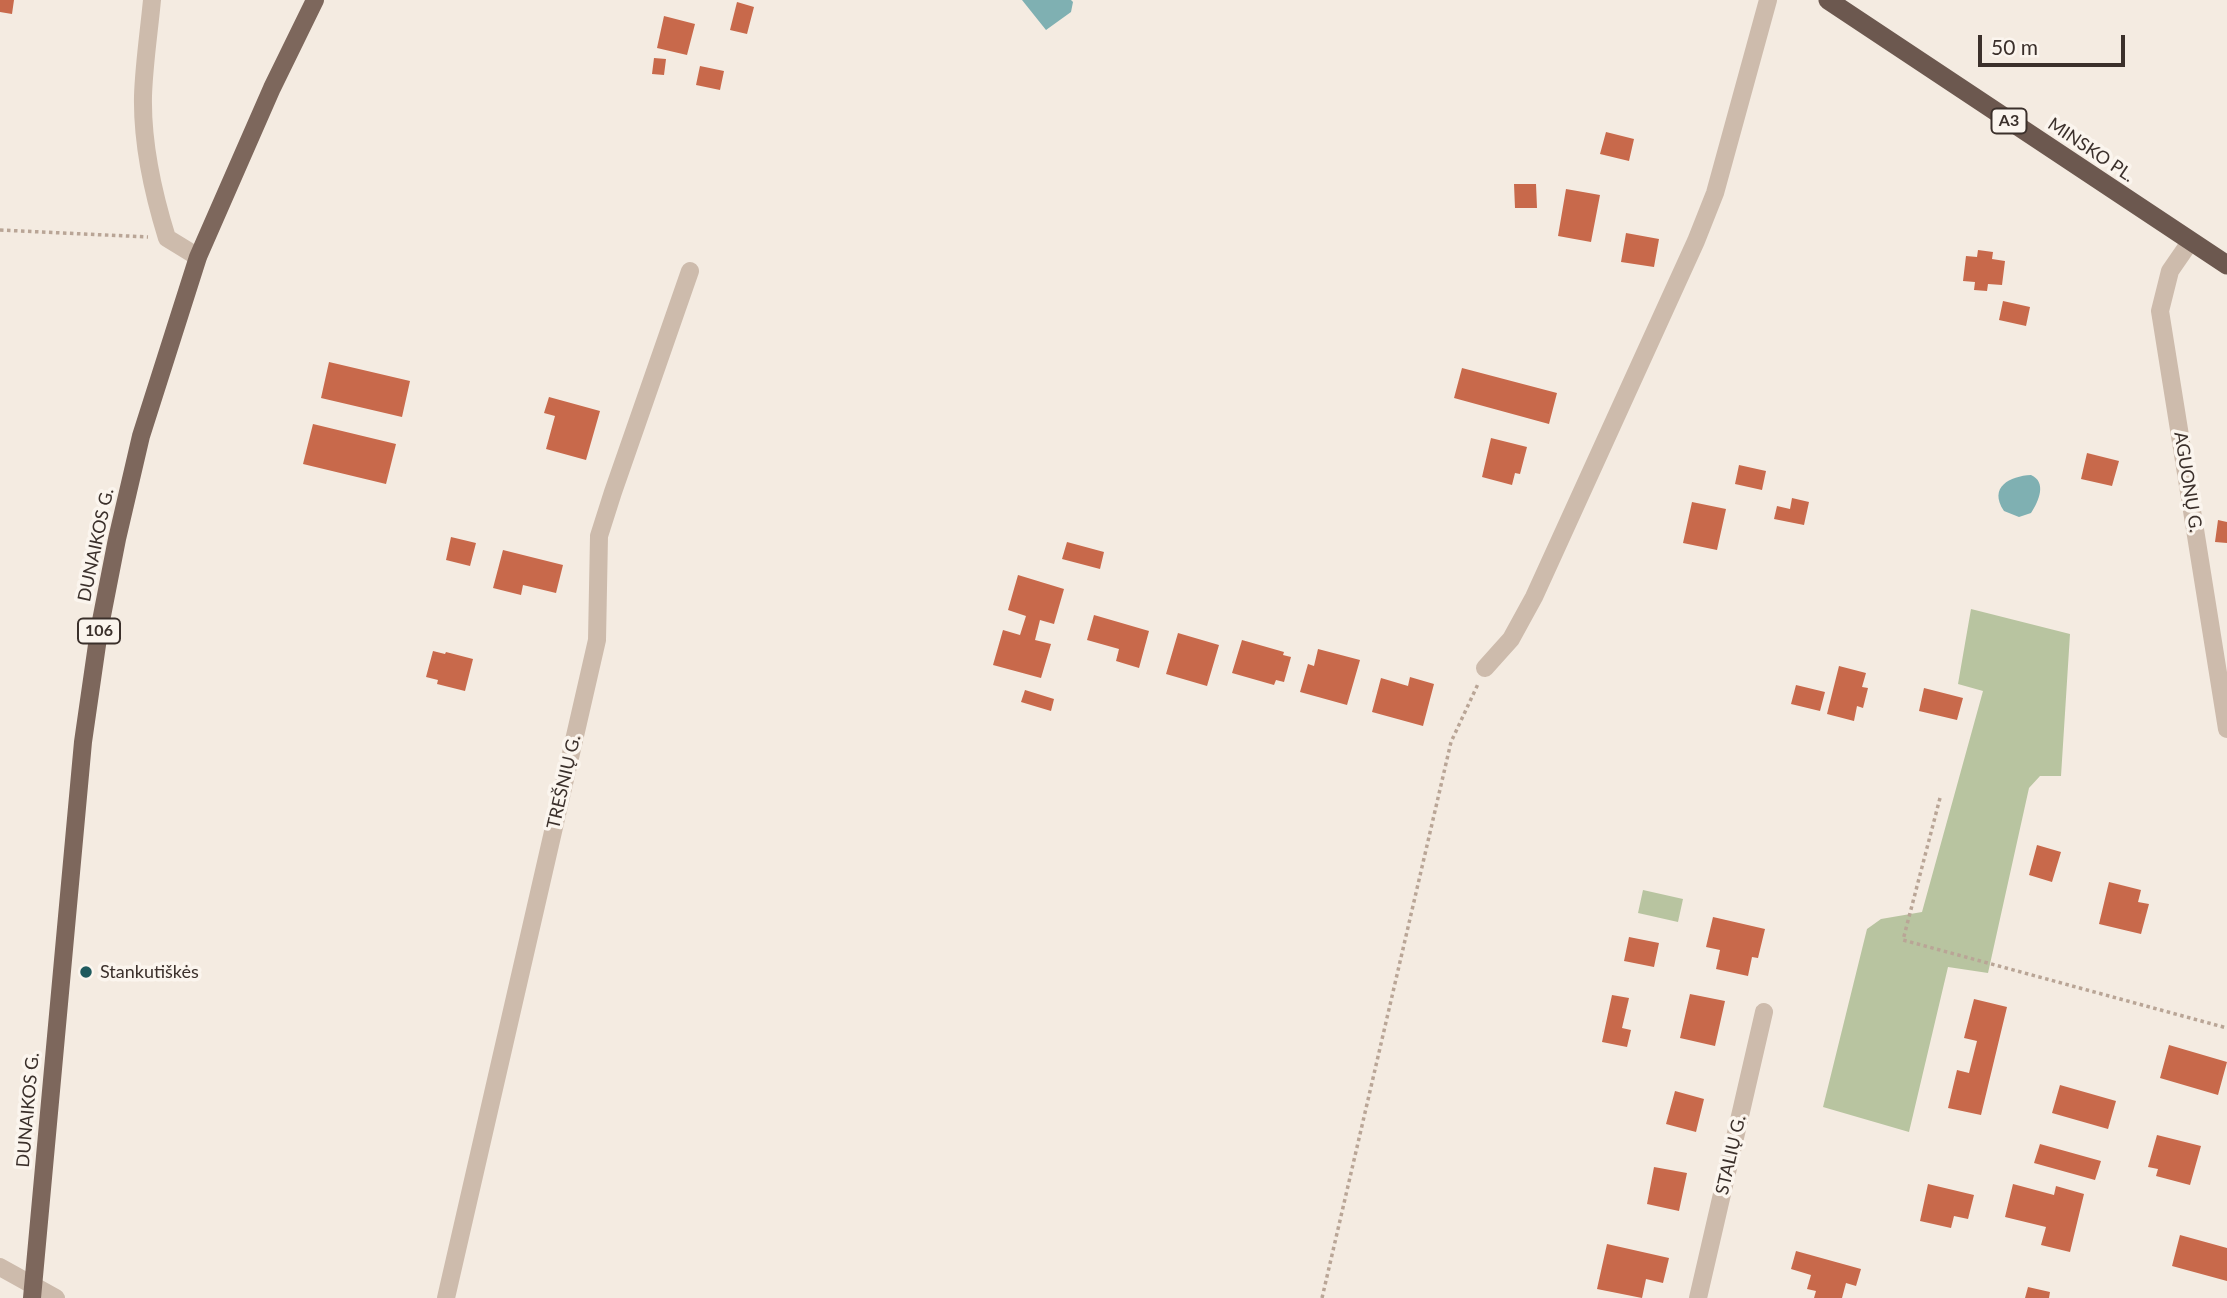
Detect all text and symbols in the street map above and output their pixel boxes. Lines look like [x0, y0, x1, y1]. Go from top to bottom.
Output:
scale bar [1982, 21, 2129, 65]
text: 50 m [1991, 34, 2038, 59]
road number: A3 [1992, 108, 2026, 134]
street label: MINSKO PL. [2044, 113, 2138, 187]
street label: AGUONŲ G. [2169, 430, 2207, 534]
street label: DUNAIKOS G. [73, 486, 119, 604]
road number: 106 [78, 618, 120, 644]
street label: TREŠNIŲ G. [543, 733, 585, 831]
place label: Stankutiškės [100, 961, 199, 983]
marker: Stankutiškės [78, 964, 94, 980]
street label: DUNAIKOS G. [12, 1052, 44, 1168]
street label: STALIŲ G. [1711, 1113, 1751, 1197]

